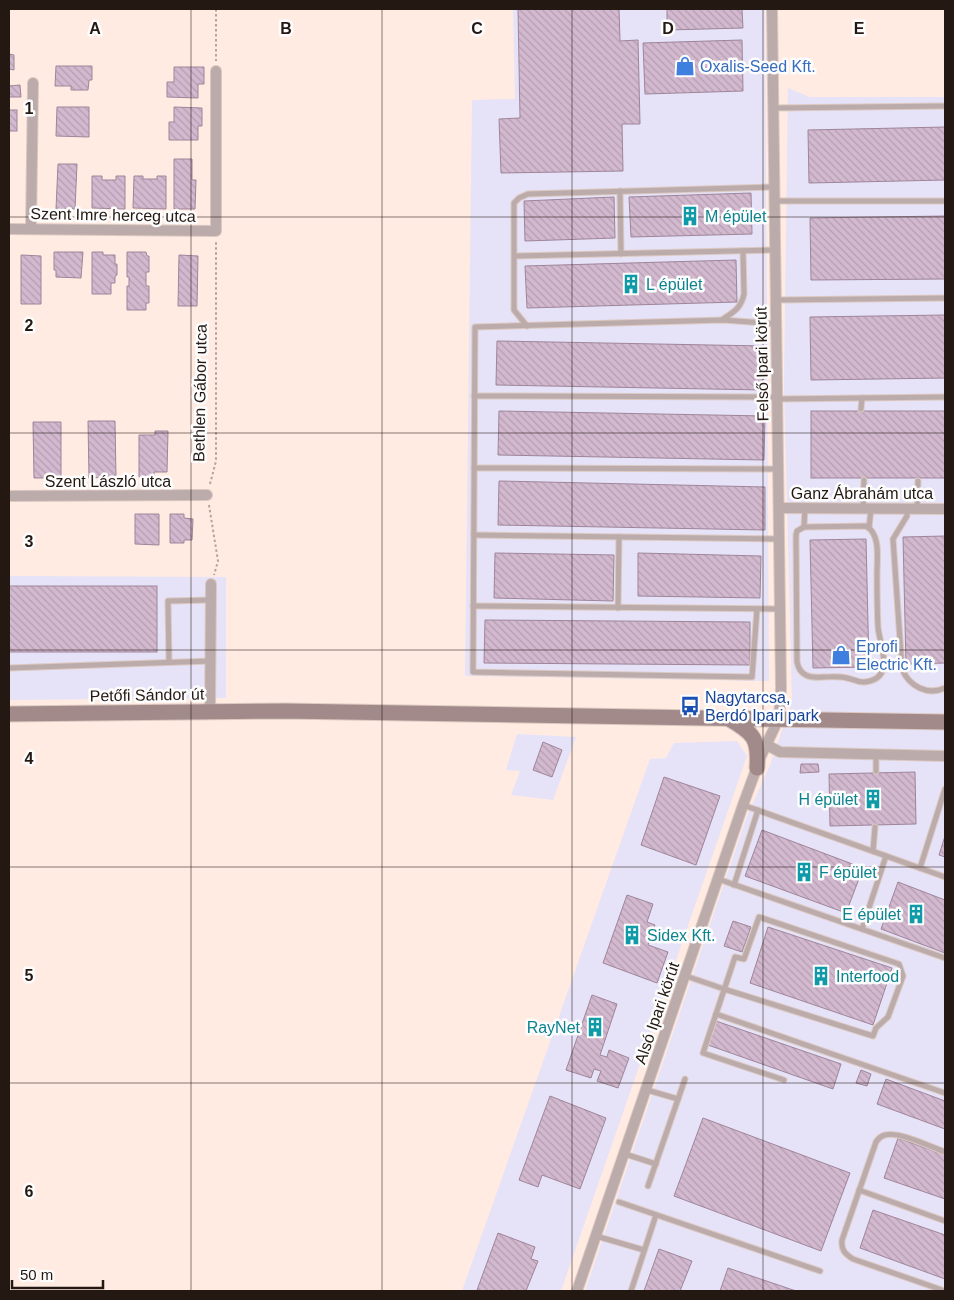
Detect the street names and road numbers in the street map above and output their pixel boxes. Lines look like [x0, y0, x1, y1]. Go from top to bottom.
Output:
street label: Szent Imre herceg utca [30, 205, 196, 225]
street label: Felső Ipari körút [752, 306, 771, 421]
street label: Bethlen Gábor utca [190, 324, 210, 462]
street label: Szent László utca [45, 473, 171, 490]
street label: Ganz Ábrahám utca [791, 484, 933, 502]
street label: Petőfi Sándor út [89, 685, 205, 705]
street label: Alsó Ipari körút [632, 959, 683, 1066]

